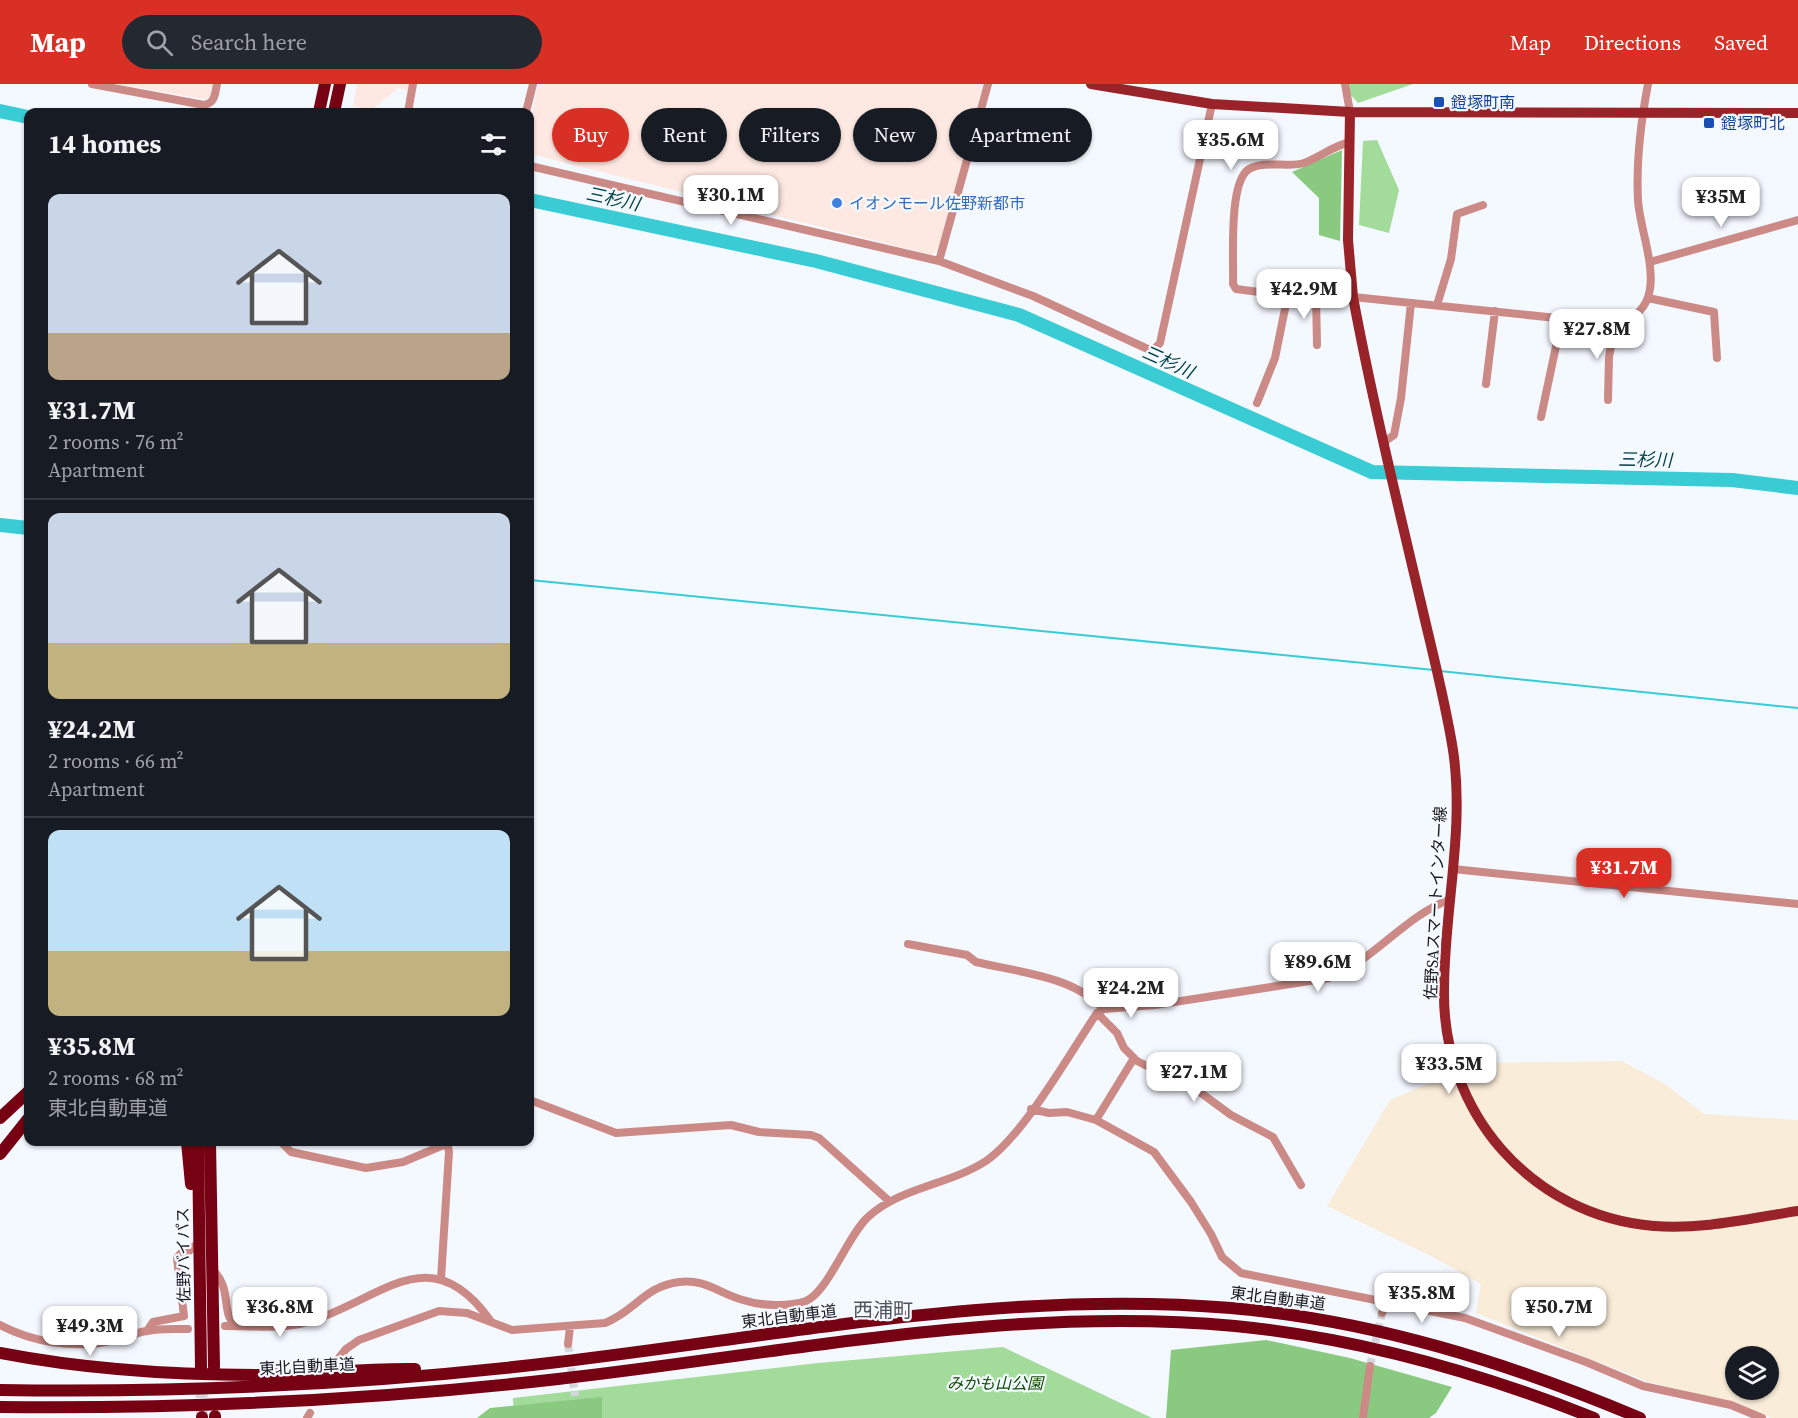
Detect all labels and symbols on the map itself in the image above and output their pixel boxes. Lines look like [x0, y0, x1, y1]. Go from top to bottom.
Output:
place label: 鐙塚町南 [1451, 91, 1515, 113]
marker: 鐙塚町南 [1432, 95, 1446, 109]
place label: 鐙塚町北 [1721, 112, 1785, 134]
marker: 鐙塚町北 [1702, 116, 1716, 130]
pin: ¥35.6M [1182, 120, 1280, 171]
pin: ¥30.1M [682, 175, 780, 226]
pin: ¥35M [1685, 177, 1757, 228]
water label: 三杉川 [584, 181, 644, 217]
place label: イオンモール佐野新都市 [849, 192, 1025, 214]
marker: イオンモール佐野新都市 [830, 196, 844, 210]
pin: ¥42.9M [1255, 269, 1353, 320]
pin: ¥27.8M [1548, 309, 1646, 360]
water label: 三杉川 [1138, 339, 1200, 385]
water label: 三杉川 [1618, 447, 1674, 473]
street label: 佐野SAスマートインター線 [1419, 806, 1451, 1000]
pin: ¥31.7M [1575, 848, 1673, 899]
pin: ¥89.6M [1269, 942, 1367, 993]
pin: ¥24.2M [1082, 968, 1180, 1019]
pin: ¥33.5M [1400, 1044, 1498, 1095]
pin: ¥27.1M [1145, 1052, 1243, 1103]
street label: 佐野バイパス [171, 1207, 195, 1303]
pin: ¥35.8M [1373, 1273, 1471, 1324]
street label: 東北自動車道 [1229, 1281, 1327, 1315]
pin: ¥36.8M [231, 1287, 329, 1338]
pin: ¥50.7M [1510, 1287, 1608, 1338]
district label: 西浦町 [853, 1296, 913, 1324]
street label: 東北自動車道 [740, 1299, 838, 1333]
pin: ¥49.3M [41, 1306, 139, 1357]
street label: 東北自動車道 [258, 1353, 356, 1379]
park label: みかも山公園 [947, 1372, 1045, 1394]

